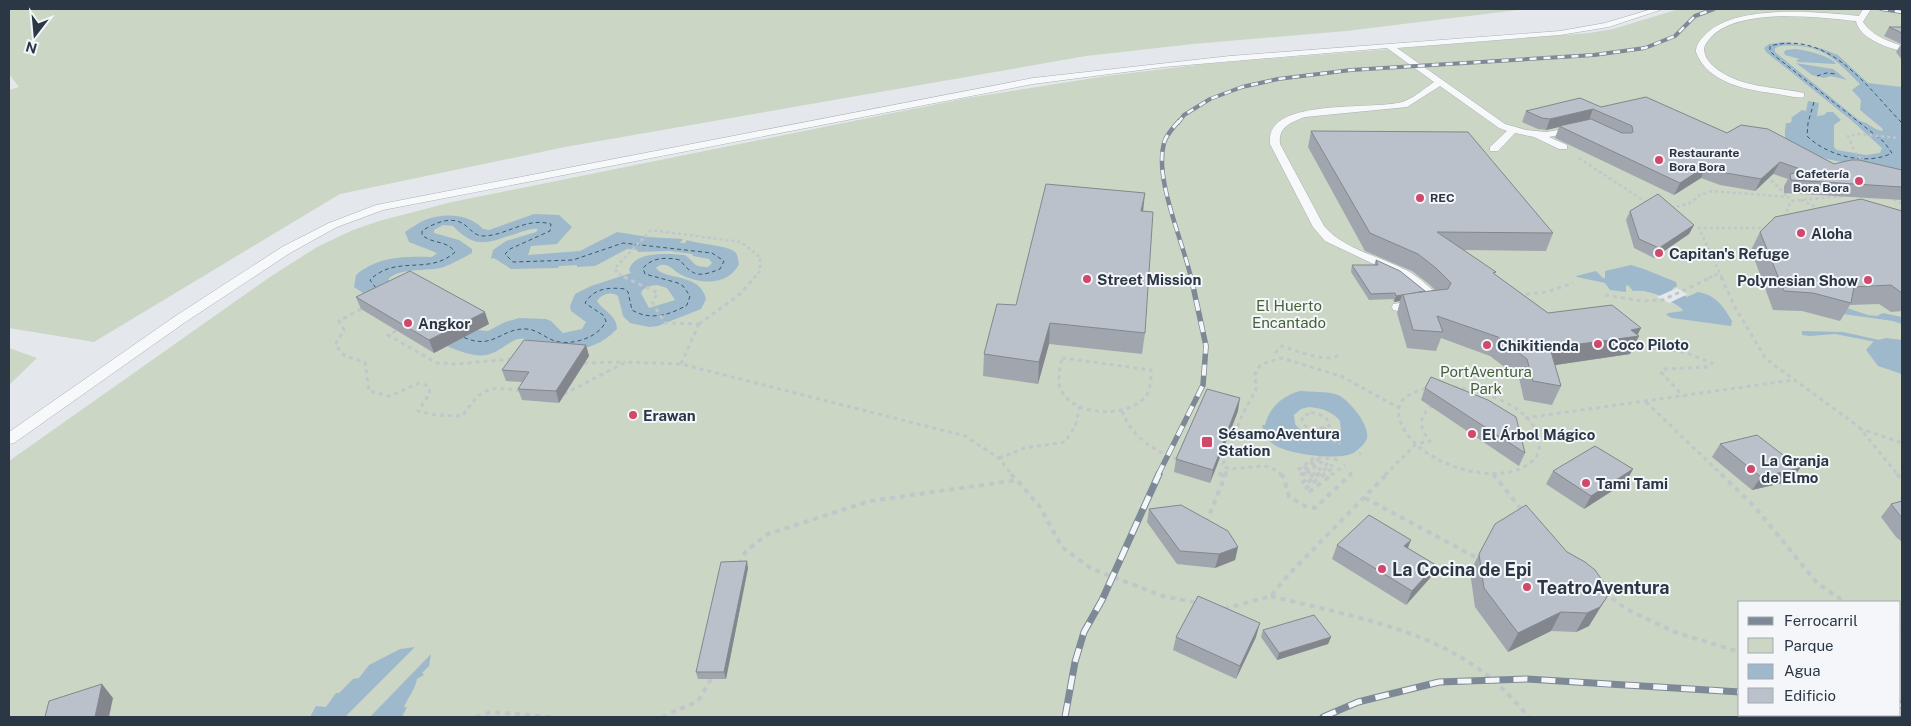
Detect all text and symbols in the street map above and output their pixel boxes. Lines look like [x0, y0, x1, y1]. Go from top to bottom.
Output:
north arrow [10, 10, 60, 60]
text: N [24, 38, 39, 57]
place label: Restaurante Bora Bora [1669, 146, 1740, 174]
marker: Restaurante Bora Bora [1653, 154, 1665, 166]
place label: Cafetería Bora Bora [1793, 167, 1849, 195]
marker: Cafetería Bora Bora [1853, 175, 1865, 187]
place label: REC [1430, 191, 1455, 205]
marker: REC [1414, 192, 1426, 204]
place label: Aloha [1811, 225, 1852, 242]
marker: Aloha [1795, 227, 1807, 239]
place label: Capitan's Refuge [1669, 245, 1789, 262]
marker: Capitan's Refuge [1653, 247, 1665, 259]
place label: Street Mission [1097, 271, 1201, 288]
place label: Polynesian Show [1737, 272, 1858, 289]
marker: Street Mission [1081, 273, 1093, 285]
marker: Polynesian Show [1862, 274, 1874, 286]
park label: El Huerto Encantado [1252, 297, 1326, 331]
place label: Angkor [418, 315, 470, 332]
marker: Angkor [402, 317, 414, 329]
place label: Coco Piloto [1608, 336, 1689, 353]
place label: Chikitienda [1497, 337, 1579, 354]
marker: Coco Piloto [1592, 338, 1604, 350]
marker: Chikitienda [1481, 339, 1493, 351]
park label: PortAventura Park [1440, 363, 1532, 397]
place label: Erawan [643, 407, 696, 424]
marker: Erawan [627, 409, 639, 421]
place label: SésamoAventura Station [1218, 425, 1340, 459]
place label: El Árbol Mágico [1482, 426, 1596, 443]
marker: El Árbol Mágico [1466, 428, 1478, 440]
marker: SésamoAventura Station [1200, 435, 1214, 449]
place label: La Granja de Elmo [1761, 452, 1829, 486]
marker: La Granja de Elmo [1745, 463, 1757, 475]
place label: Tami Tami [1596, 475, 1668, 492]
marker: Tami Tami [1580, 477, 1592, 489]
place label: La Cocina de Epi [1392, 559, 1532, 580]
marker: La Cocina de Epi [1376, 563, 1388, 575]
place label: TeatroAventura [1537, 577, 1669, 598]
marker: TeatroAventura [1521, 581, 1533, 593]
legend [1738, 601, 1901, 716]
text: Ferrocarril [1784, 612, 1858, 629]
text: Parque [1784, 637, 1834, 654]
text: Agua [1784, 662, 1821, 679]
text: Edificio [1784, 687, 1836, 704]

